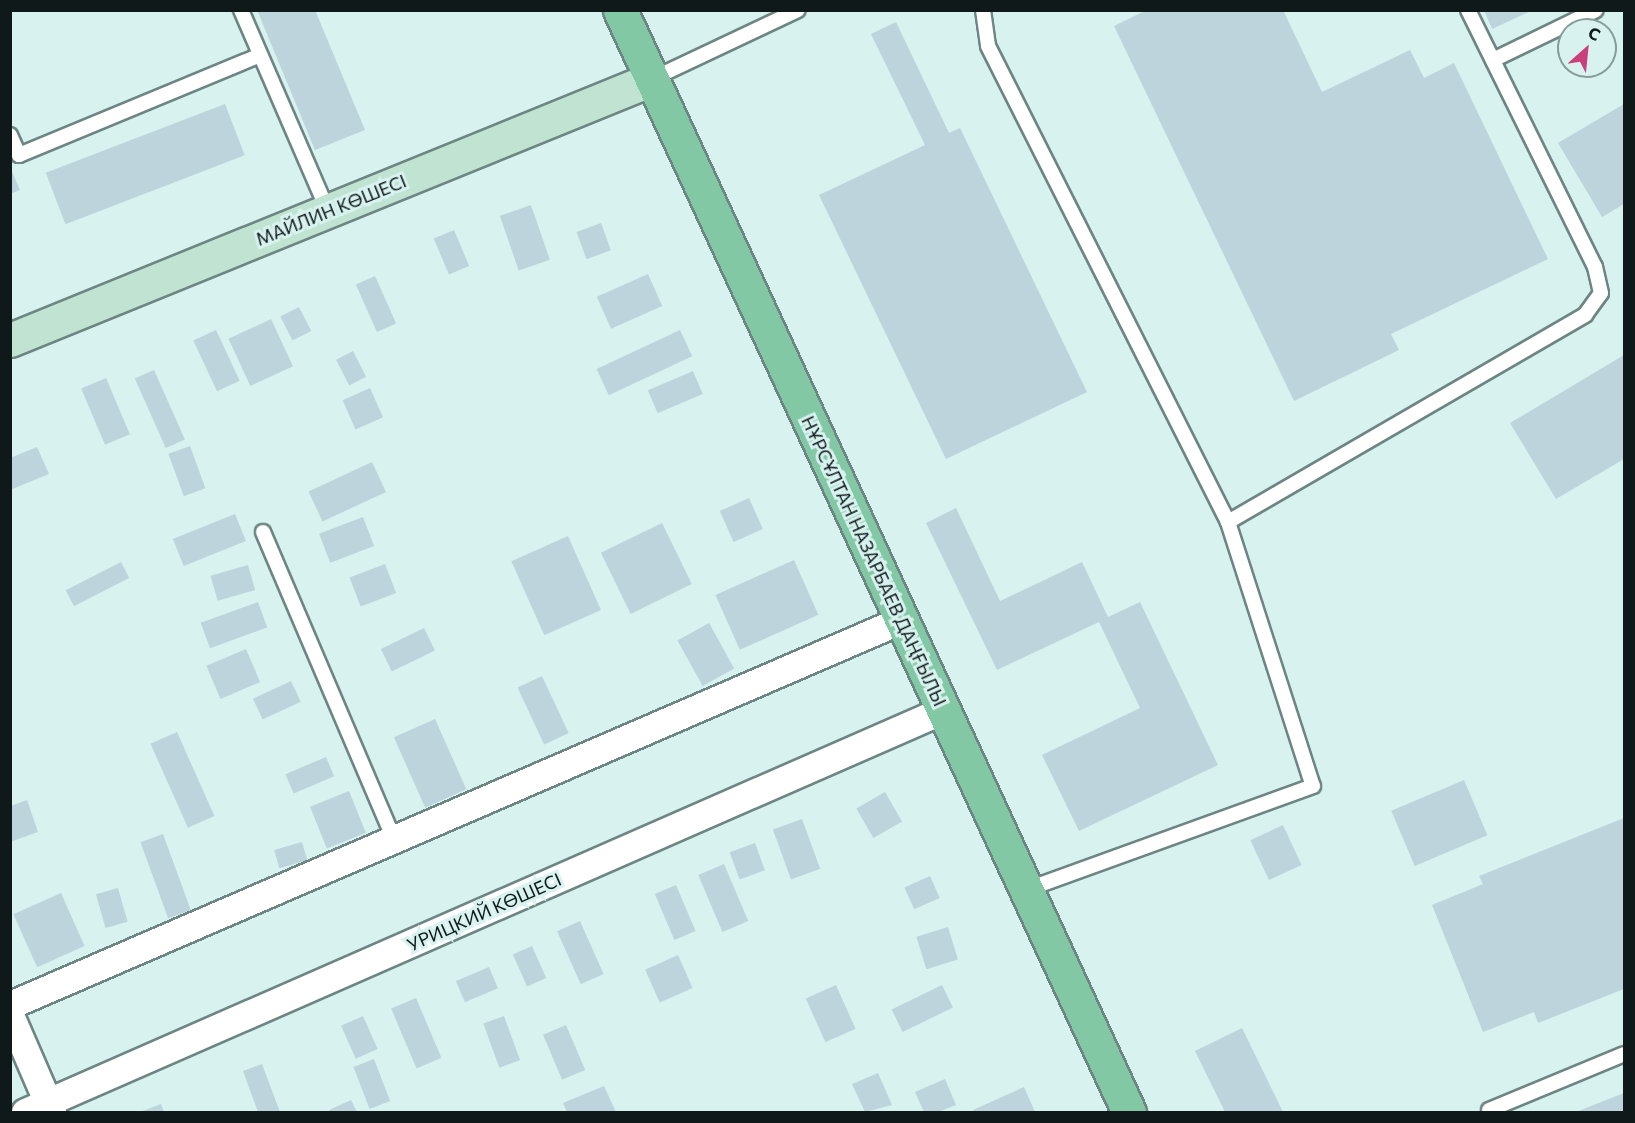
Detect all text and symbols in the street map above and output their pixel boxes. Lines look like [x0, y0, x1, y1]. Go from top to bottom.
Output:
north arrow [1557, 18, 1617, 78]
text: С [1585, 22, 1604, 44]
street label: МАЙЛИН КӨШЕСІ [253, 170, 409, 250]
street label: НҰРСҰЛТАН НАЗАРБАЕВ ДАҢҒЫЛЫ [797, 412, 951, 710]
street label: УРИЦКИЙ КӨШЕСІ [404, 868, 564, 956]

